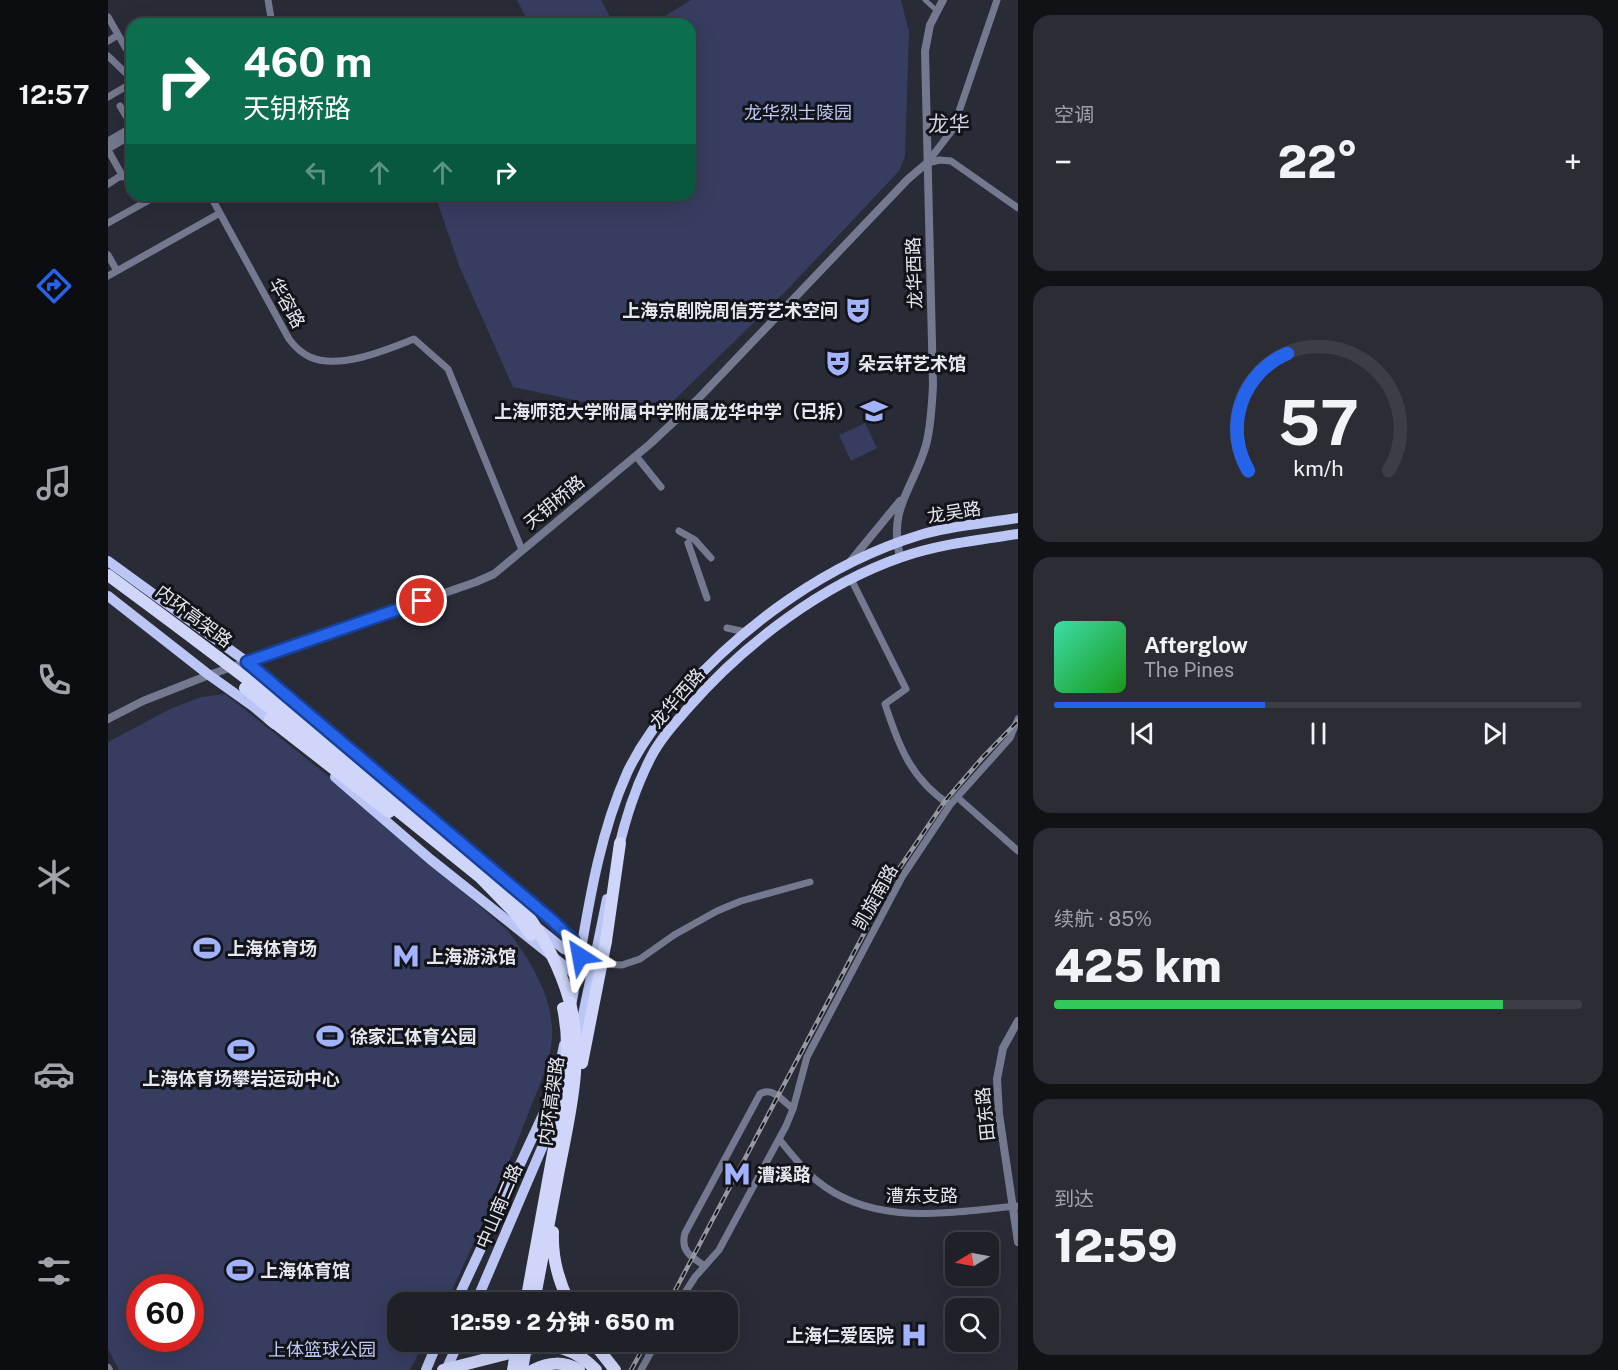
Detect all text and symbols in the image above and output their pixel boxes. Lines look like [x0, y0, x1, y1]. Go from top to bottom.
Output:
text: 460 m [243, 37, 372, 86]
icon: right [144, 42, 222, 120]
text: 12:57 [18, 78, 90, 110]
text: 天钥桥路 [243, 92, 351, 124]
park label: 龙华烈士陵园 [744, 102, 852, 123]
text: 空调 [1054, 103, 1094, 127]
district label: 龙华 [928, 111, 970, 136]
text: 22° [1278, 135, 1358, 188]
text: − [1054, 143, 1072, 181]
text: + [1564, 143, 1582, 181]
icon: left [300, 156, 333, 189]
icon: ahead [363, 156, 396, 189]
icon: ahead [426, 156, 459, 189]
icon: right [489, 156, 522, 189]
street label: 龙华西路 [902, 237, 926, 309]
icon: directions [33, 265, 75, 307]
street label: 华容路 [265, 274, 309, 332]
theatre icon: 上海京剧院周信芳艺术空间 [843, 295, 873, 325]
place label: 上海京剧院周信芳艺术空间 [622, 300, 838, 321]
theatre icon: 朵云轩艺术馆 [823, 348, 853, 378]
place label: 朵云轩艺术馆 [858, 353, 966, 374]
text: 57 [1277, 386, 1359, 459]
school or university icon: 上海师范大学附属中学附属龙华中学（已拆） [859, 396, 889, 426]
place label: 上海师范大学附属中学附属龙华中学（已拆） [494, 401, 854, 422]
text: km/h [1293, 456, 1343, 481]
icon: music [33, 462, 75, 504]
street label: 天钥桥路 [520, 471, 588, 533]
street label: 龙吴路 [926, 497, 982, 527]
pin [396, 575, 447, 626]
street label: 内环高架路 [152, 581, 236, 651]
icon: arrive [405, 584, 438, 617]
text: Afterglow [1144, 632, 1248, 658]
text: The Pines [1144, 658, 1234, 682]
icon: phone [33, 659, 75, 701]
street label: 龙华西路 [645, 664, 709, 732]
icon: previous [1126, 717, 1159, 750]
icon: pause [1302, 717, 1335, 750]
icon: next [1478, 717, 1511, 750]
icon: climate [33, 856, 75, 898]
street label: 凯旋南路 [848, 860, 902, 934]
text: 续航 · 85% [1054, 907, 1152, 931]
position arrow [548, 924, 612, 988]
sports icon: 上海体育场 [192, 933, 222, 963]
place label: 上海体育场 [227, 938, 317, 959]
text: 425 km [1054, 939, 1222, 992]
metro station icon: 上海游泳馆 [391, 941, 421, 971]
place label: 上海游泳馆 [426, 946, 516, 967]
sports icon: 徐家汇体育公园 [315, 1021, 345, 1051]
place label: 徐家汇体育公园 [350, 1026, 476, 1047]
sports icon: 上海体育场攀岩运动中心 [226, 1035, 256, 1065]
icon: car [33, 1053, 75, 1095]
street label: 内环高架路 [534, 1055, 568, 1147]
place label: 上海体育场攀岩运动中心 [142, 1068, 340, 1089]
street label: 田东路 [972, 1086, 998, 1142]
metro station icon: 漕溪路 [722, 1159, 752, 1189]
street label: 中山南二路 [472, 1160, 526, 1252]
place label: 漕溪路 [757, 1164, 811, 1185]
street label: 漕东支路 [886, 1185, 958, 1206]
text: 到达 [1054, 1187, 1094, 1211]
text: 12:59 [1054, 1219, 1178, 1272]
north arrow [945, 1232, 999, 1286]
map controls [945, 1232, 999, 1352]
icon: filters [33, 1250, 75, 1292]
sports icon: 上海体育馆 [225, 1255, 255, 1285]
place label: 上海体育馆 [260, 1260, 350, 1281]
speed limit sign: 60 [126, 1274, 204, 1352]
button: search [945, 1298, 999, 1352]
text: 12:59 · 2 分钟 · 650 m [450, 1309, 675, 1335]
hospital icon: 上海仁爱医院 [899, 1320, 929, 1350]
place label: 上海仁爱医院 [786, 1325, 894, 1346]
park label: 上体篮球公园 [268, 1339, 376, 1360]

